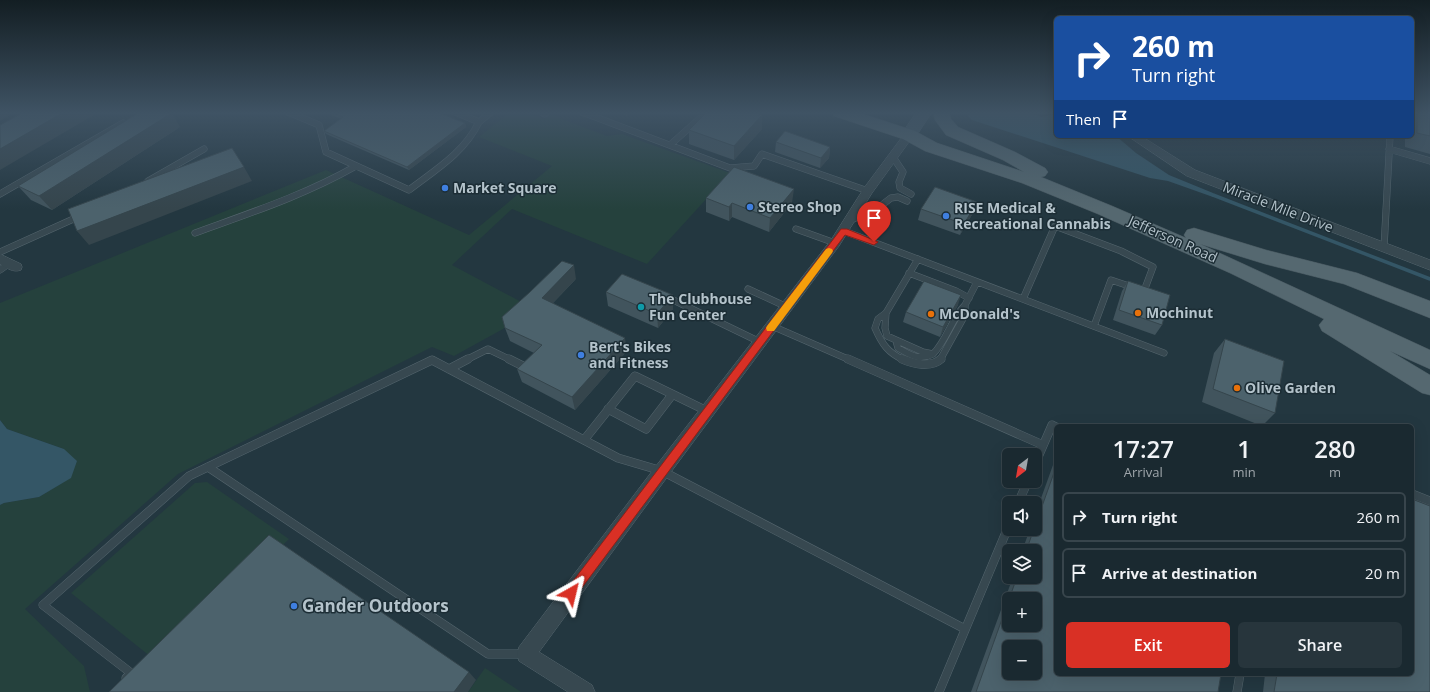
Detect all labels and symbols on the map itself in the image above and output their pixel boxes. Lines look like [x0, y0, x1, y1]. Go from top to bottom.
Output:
street label: Miracle Mile Drive [1220, 177, 1336, 236]
place label: Market Square [453, 178, 557, 197]
marker: Market Square [440, 183, 450, 193]
place label: Stereo Shop [758, 197, 842, 216]
place label: RISE Medical & Recreational Cannabis [954, 198, 1111, 233]
pin [857, 201, 891, 242]
marker: Stereo Shop [745, 202, 755, 212]
street label: Jefferson Road [1124, 210, 1221, 267]
marker: RISE Medical & Recreational Cannabis [941, 211, 951, 221]
place label: The Clubhouse Fun Center [649, 289, 752, 324]
marker: The Clubhouse Fun Center [636, 302, 646, 312]
place label: Mochinut [1146, 303, 1213, 322]
place label: McDonald's [939, 304, 1020, 323]
marker: Mochinut [1133, 308, 1143, 318]
marker: McDonald's [926, 309, 936, 319]
place label: Bert's Bikes and Fitness [589, 337, 671, 372]
marker: Bert's Bikes and Fitness [576, 350, 586, 360]
place label: Olive Garden [1245, 378, 1336, 397]
marker: Olive Garden [1232, 383, 1242, 393]
north arrow [1002, 448, 1042, 488]
position arrow [550, 572, 592, 614]
place label: Gander Outdoors [302, 594, 449, 617]
marker: Gander Outdoors [289, 601, 299, 611]

